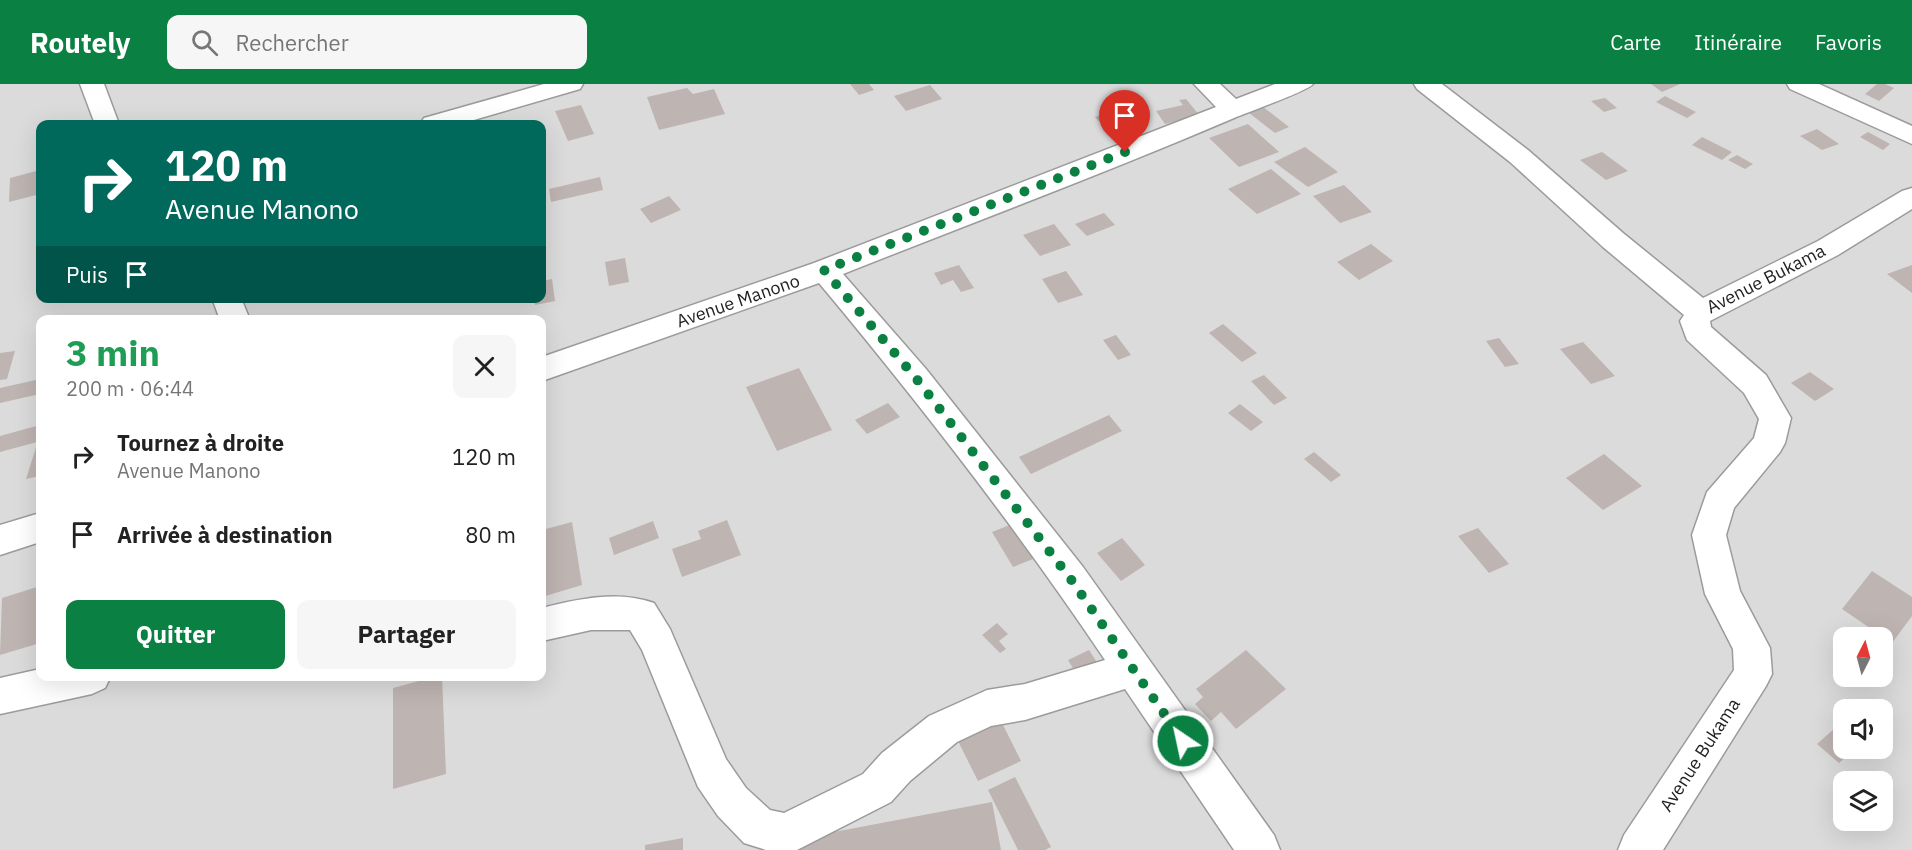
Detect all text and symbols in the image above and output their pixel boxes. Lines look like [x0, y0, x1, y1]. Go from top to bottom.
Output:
search box [167, 15, 587, 69]
text: Routely [30, 24, 131, 61]
icon: search [188, 26, 221, 59]
text: Rechercher [236, 28, 349, 57]
text: Carte [1610, 28, 1661, 56]
text: Itinéraire [1694, 28, 1782, 56]
text: Favoris [1815, 28, 1882, 56]
pin [1099, 90, 1150, 152]
icon: arrive [1108, 99, 1141, 132]
text: 120 m [165, 138, 288, 193]
icon: right [66, 144, 144, 222]
text: Avenue Manono [165, 191, 359, 226]
street label: Avenue Bukama [1702, 238, 1830, 318]
icon: arrive [120, 258, 153, 291]
text: Puis [66, 260, 108, 289]
street label: Avenue Manono [673, 269, 803, 332]
text: 3 min [66, 329, 160, 376]
button: close [453, 335, 516, 398]
text: 200 m · 06:44 [66, 375, 194, 402]
text: Tournez à droite [117, 428, 284, 457]
icon: right [66, 440, 99, 473]
text: 120 m [452, 442, 516, 471]
text: Avenue Manono [117, 457, 261, 484]
icon: arrive [66, 518, 99, 551]
text: Arrivée à destination [117, 520, 333, 549]
text: 80 m [465, 520, 516, 549]
button: Quitter [66, 600, 285, 669]
button: Partager [297, 600, 516, 669]
north arrow [1833, 627, 1893, 687]
map controls [1833, 627, 1893, 831]
street label: Avenue Bukama [1654, 693, 1745, 816]
button: sound [1833, 699, 1893, 759]
position arrow [1151, 709, 1215, 773]
button: layers [1833, 771, 1893, 831]

